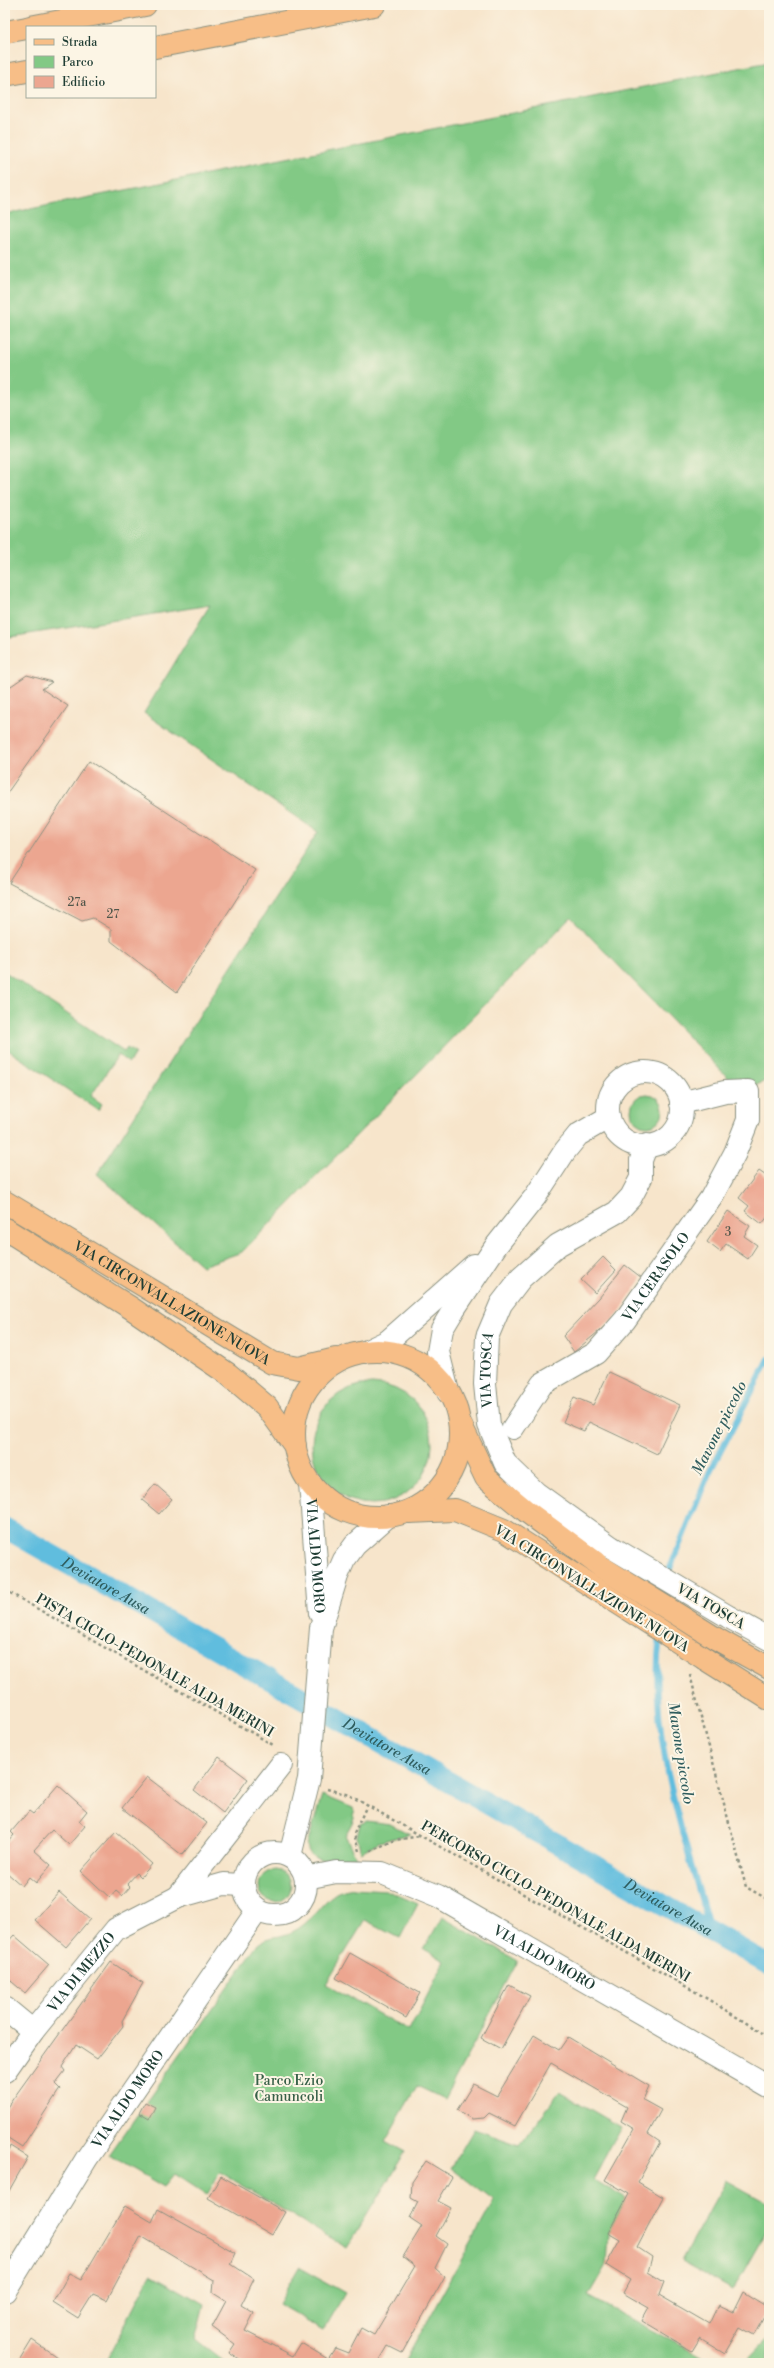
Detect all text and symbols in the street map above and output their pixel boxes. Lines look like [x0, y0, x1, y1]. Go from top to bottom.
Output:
legend [26, 26, 156, 98]
text: Strada [62, 35, 98, 50]
text: Parco [62, 55, 94, 70]
text: Edificio [62, 75, 105, 90]
house number: 27a [68, 895, 87, 910]
house number: 27 [107, 907, 119, 922]
house number: 3 [725, 1225, 732, 1240]
street label: VIA CERASOLO [618, 1229, 694, 1326]
street label: VIA CIRCONVALLAZIONE NUOVA [69, 1237, 274, 1370]
street label: VIA TOSCA [477, 1329, 498, 1410]
water label: Mavone piccolo [688, 1378, 751, 1479]
street label: VIA ALDO MORO [301, 1497, 328, 1614]
street label: VIA CIRCONVALLAZIONE NUOVA [490, 1521, 693, 1657]
water label: Deviatore Ausa [57, 1553, 154, 1619]
street label: VIA TOSCA [672, 1580, 748, 1634]
street label: PISTA CICLO-PEDONALE ALDA MERINI [32, 1590, 277, 1742]
water label: Mavone piccolo [663, 1701, 698, 1806]
water label: Deviatore Ausa [338, 1714, 435, 1780]
street label: PERCORSO CICLO-PEDONALE ALDA MERINI [418, 1817, 694, 1987]
water label: Deviatore Ausa [619, 1874, 716, 1941]
street label: VIA ALDO MORO [489, 1921, 598, 1995]
street label: VIA DI MEZZO [43, 1929, 120, 2017]
street label: VIA ALDO MORO [88, 2047, 169, 2153]
park label: Parco Ezio Camuncoli [255, 2072, 324, 2106]

